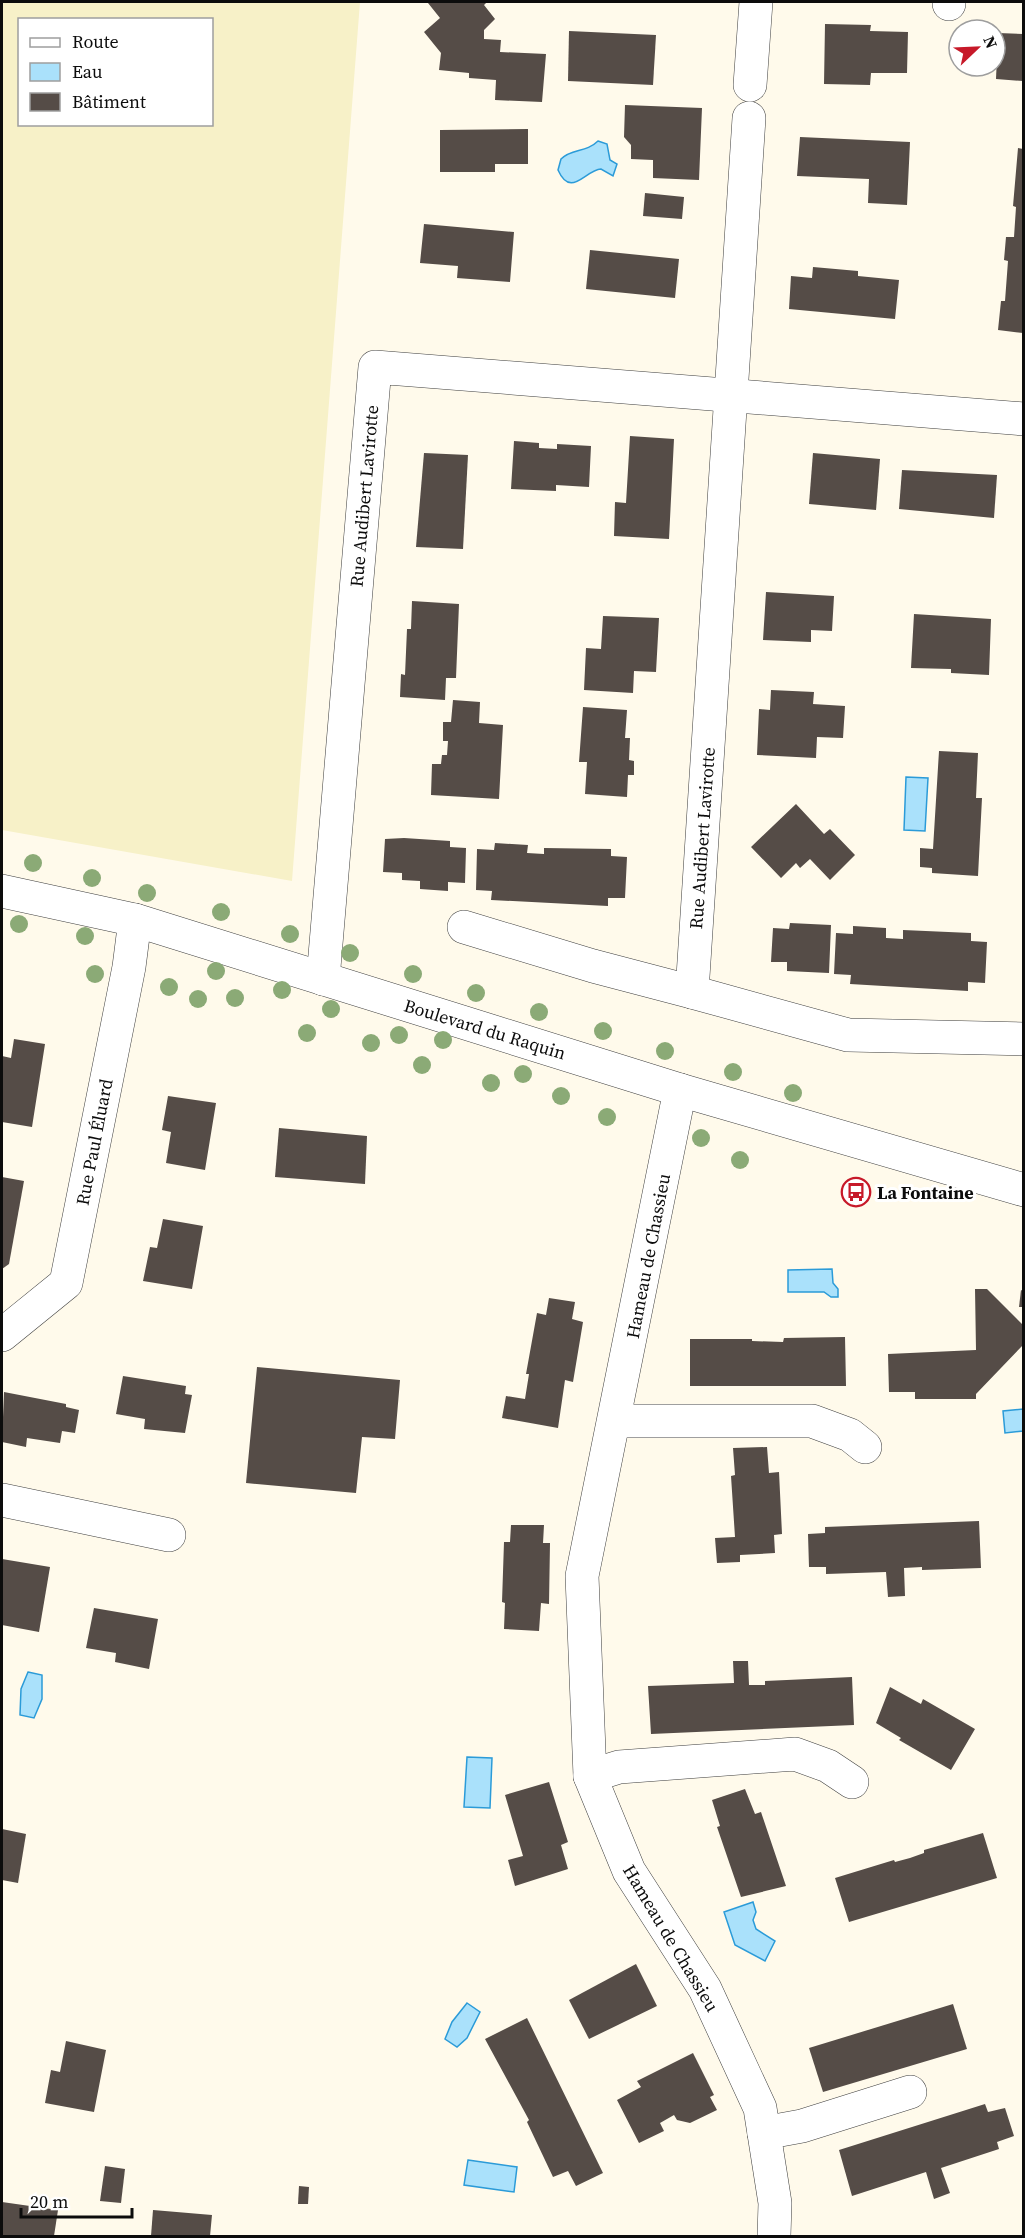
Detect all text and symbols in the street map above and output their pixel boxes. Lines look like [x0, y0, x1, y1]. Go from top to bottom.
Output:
legend [18, 18, 213, 126]
north arrow [947, 18, 1007, 78]
text: Route [72, 29, 119, 54]
text: N [978, 32, 1003, 52]
text: Eau [72, 59, 103, 84]
text: Bâtiment [72, 89, 146, 114]
street label: Rue Audibert Lavirotte [344, 404, 384, 588]
street label: Rue Audibert Lavirotte [683, 746, 721, 930]
street label: Boulevard du Raquin [401, 992, 569, 1066]
street label: Rue Paul Éluard [69, 1077, 119, 1207]
street label: Hameau de Chassieu [620, 1171, 676, 1341]
bus stop icon: La Fontaine [840, 1176, 872, 1208]
place label: La Fontaine [877, 1180, 974, 1205]
street label: Hameau de Chassieu [617, 1860, 725, 2016]
scale bar [21, 2181, 132, 2219]
text: 20 m [30, 2189, 68, 2214]

